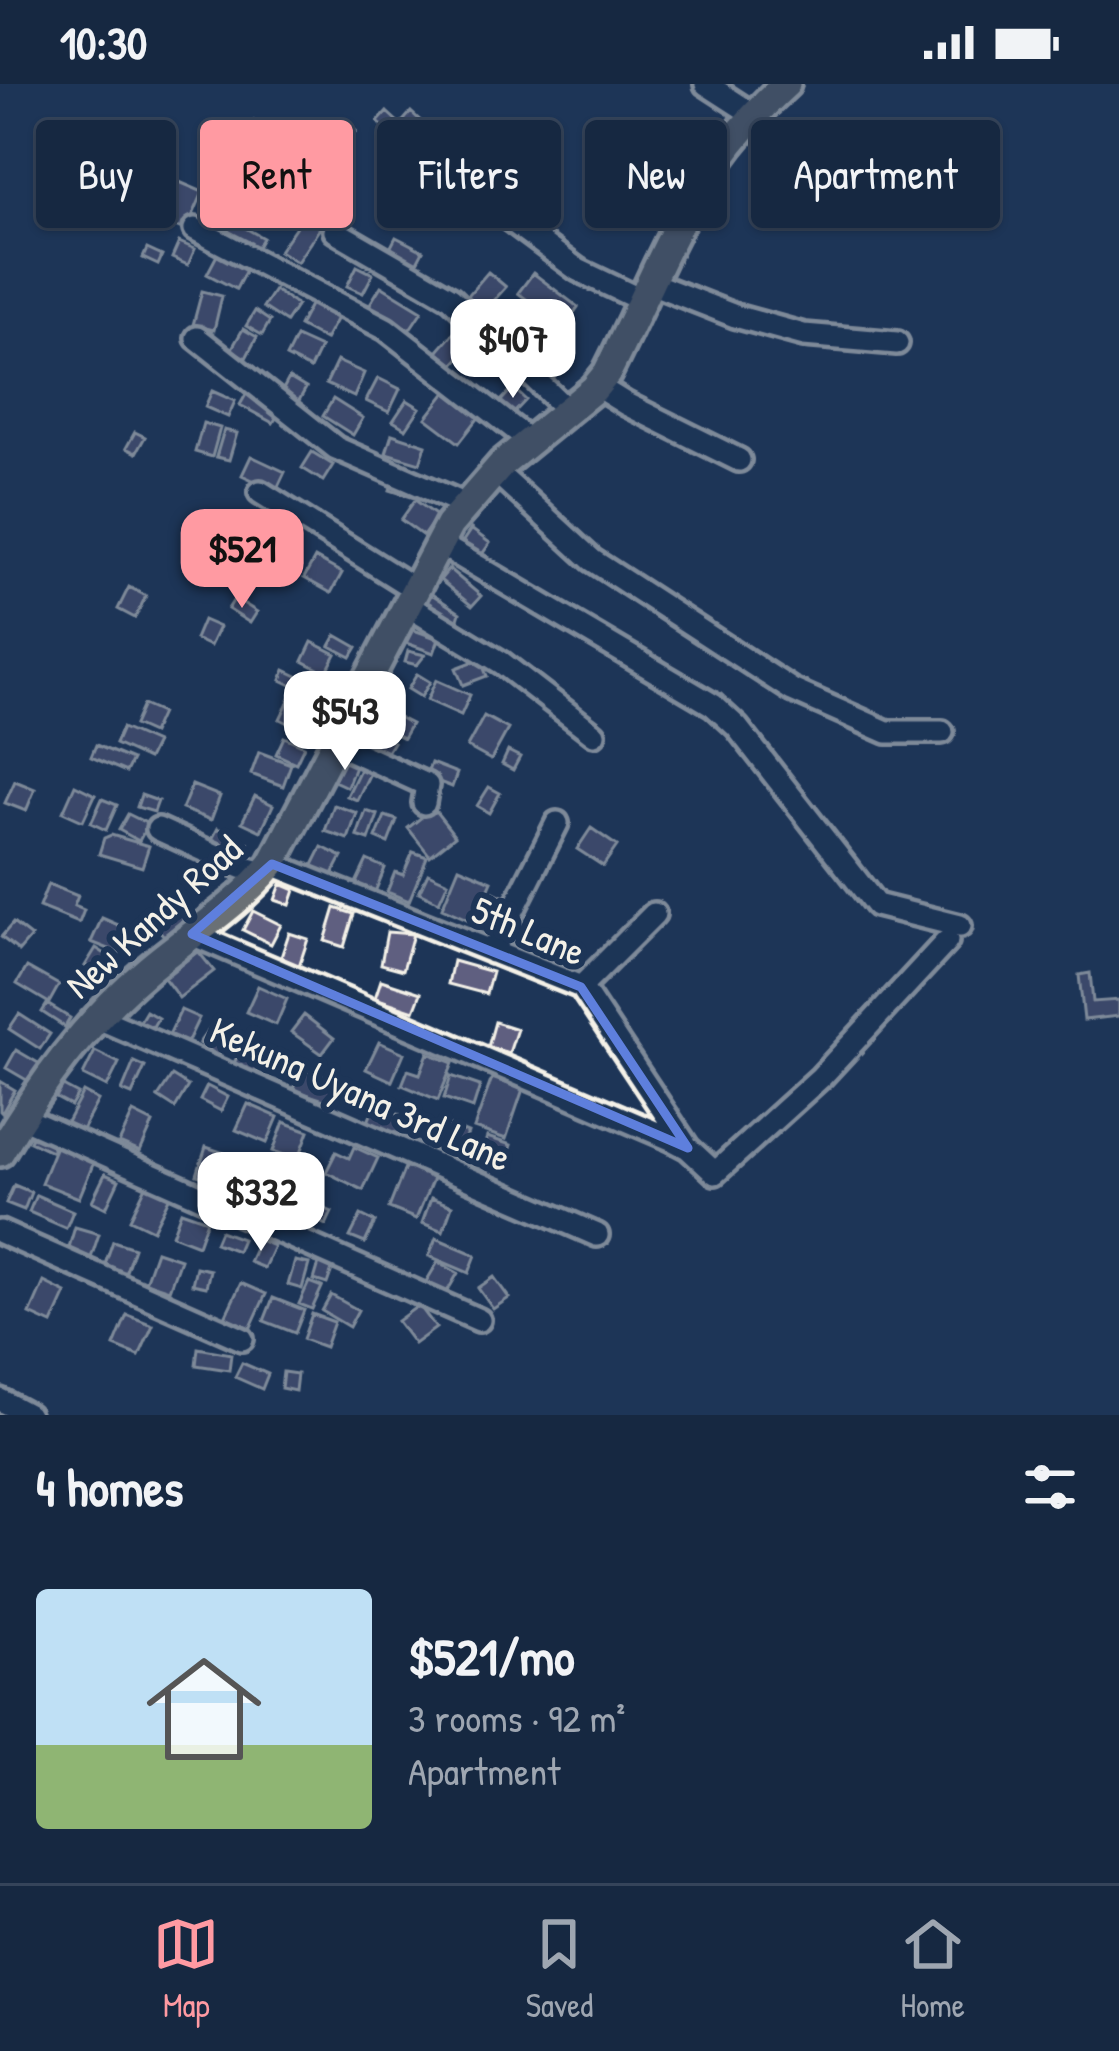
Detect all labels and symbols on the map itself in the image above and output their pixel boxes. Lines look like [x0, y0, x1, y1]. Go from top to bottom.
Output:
pin: $407 [442, 299, 584, 401]
pin: $521 [171, 509, 313, 611]
pin: $543 [274, 671, 416, 773]
street label: New Kandy Road [53, 822, 253, 1010]
street label: 5th Lane [464, 883, 594, 977]
street label: Kekuna Uyana 3rd Lane [202, 1003, 520, 1183]
pin: $332 [190, 1152, 332, 1254]

